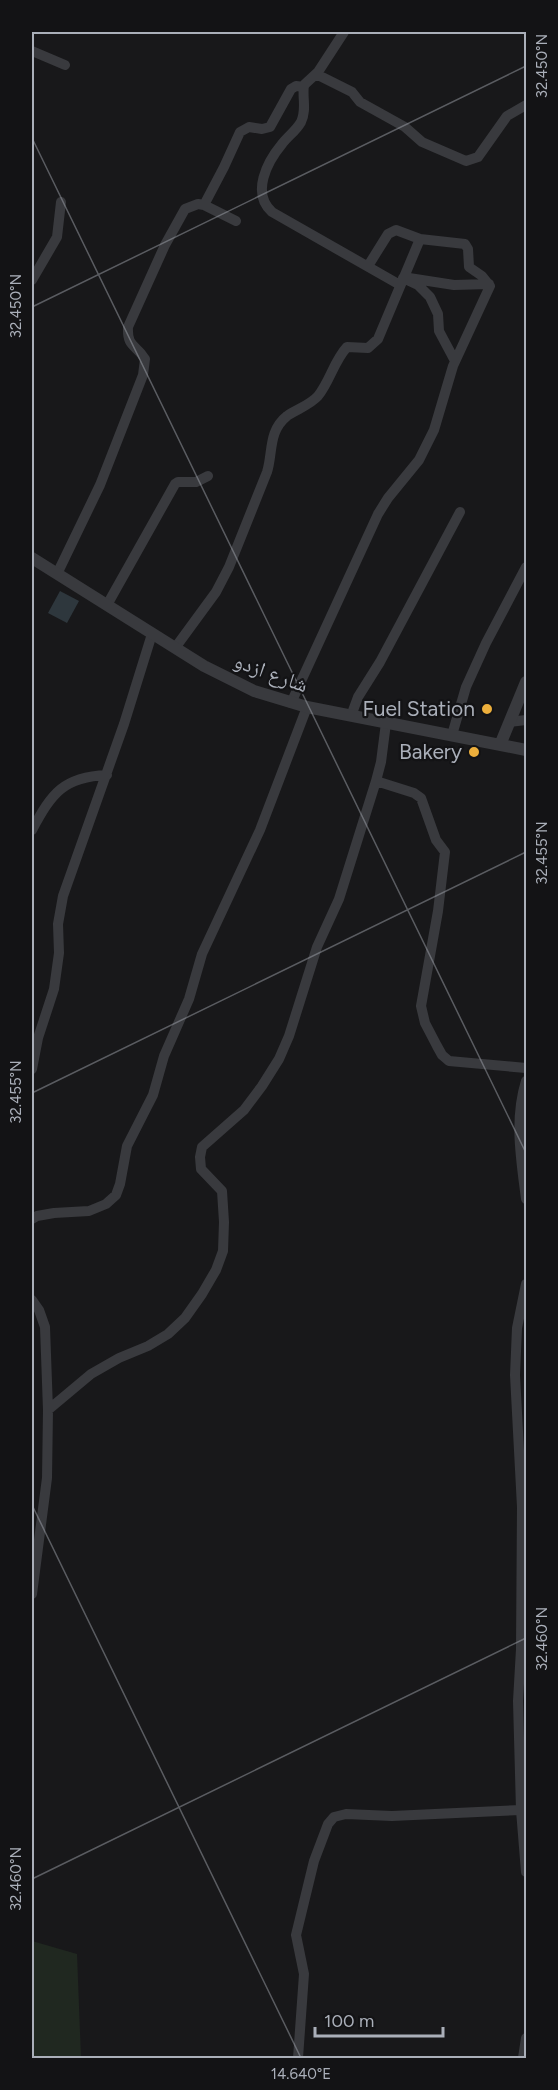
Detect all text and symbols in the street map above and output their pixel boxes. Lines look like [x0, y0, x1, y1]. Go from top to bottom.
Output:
text: 32.450°N [533, 34, 551, 98]
text: 32.450°N [7, 274, 25, 338]
street label: شارع ازدو [231, 648, 311, 698]
place label: Fuel Station [363, 696, 475, 721]
marker: Fuel Station [480, 702, 494, 716]
place label: Bakery [399, 739, 462, 764]
marker: Bakery [467, 745, 481, 759]
text: 32.455°N [533, 821, 551, 885]
text: 32.455°N [7, 1060, 25, 1124]
text: 32.460°N [533, 1607, 551, 1671]
text: 32.460°N [7, 1847, 25, 1911]
scale bar [315, 2000, 442, 2038]
text: 100 m [324, 2010, 374, 2032]
text: 14.640°E [271, 2065, 331, 2083]

